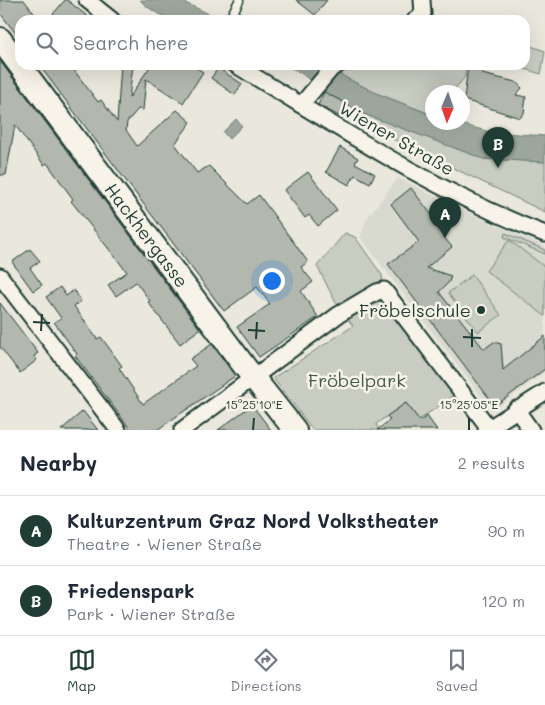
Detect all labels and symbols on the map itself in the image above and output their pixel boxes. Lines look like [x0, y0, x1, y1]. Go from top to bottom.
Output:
north arrow [425, 85, 470, 130]
street label: Wiener Straße [335, 95, 459, 181]
pin: B [482, 127, 514, 168]
street label: Hackhergasse [100, 178, 194, 292]
pin: A [429, 197, 461, 238]
your location [259, 268, 285, 294]
place label: Fröbelschule [359, 298, 471, 322]
marker: Fröbelschule [475, 304, 487, 316]
park label: Fröbelpark [308, 368, 406, 392]
text: 15°25'10"E [225, 396, 283, 412]
text: 15°25'05"E [440, 396, 499, 412]

